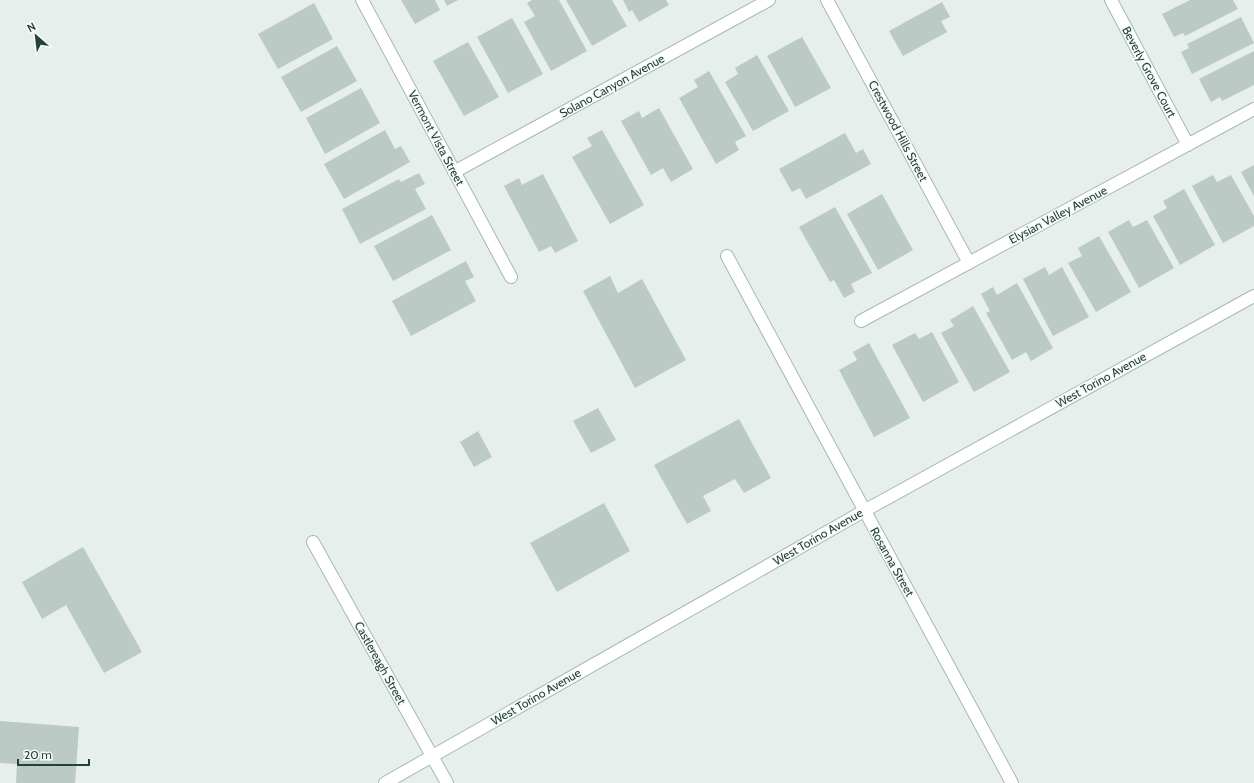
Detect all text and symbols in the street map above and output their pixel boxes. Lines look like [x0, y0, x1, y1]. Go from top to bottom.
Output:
north arrow [16, 16, 56, 56]
text: N [25, 19, 38, 35]
street label: Beverly Grove Court [1119, 24, 1180, 120]
street label: Solano Canyon Avenue [557, 50, 667, 121]
street label: Crestwood Hills Street [865, 78, 931, 184]
street label: Vermont Vista Street [405, 88, 468, 188]
street label: Elysian Valley Avenue [1006, 182, 1109, 247]
street label: West Torino Avenue [1053, 348, 1149, 411]
street label: West Torino Avenue [770, 505, 865, 568]
street label: Rosanna Street [867, 524, 918, 599]
street label: Castlereagh Street [351, 619, 409, 707]
street label: West Torino Avenue [488, 665, 583, 728]
scale bar [18, 741, 89, 767]
text: 20 m [24, 747, 52, 762]

